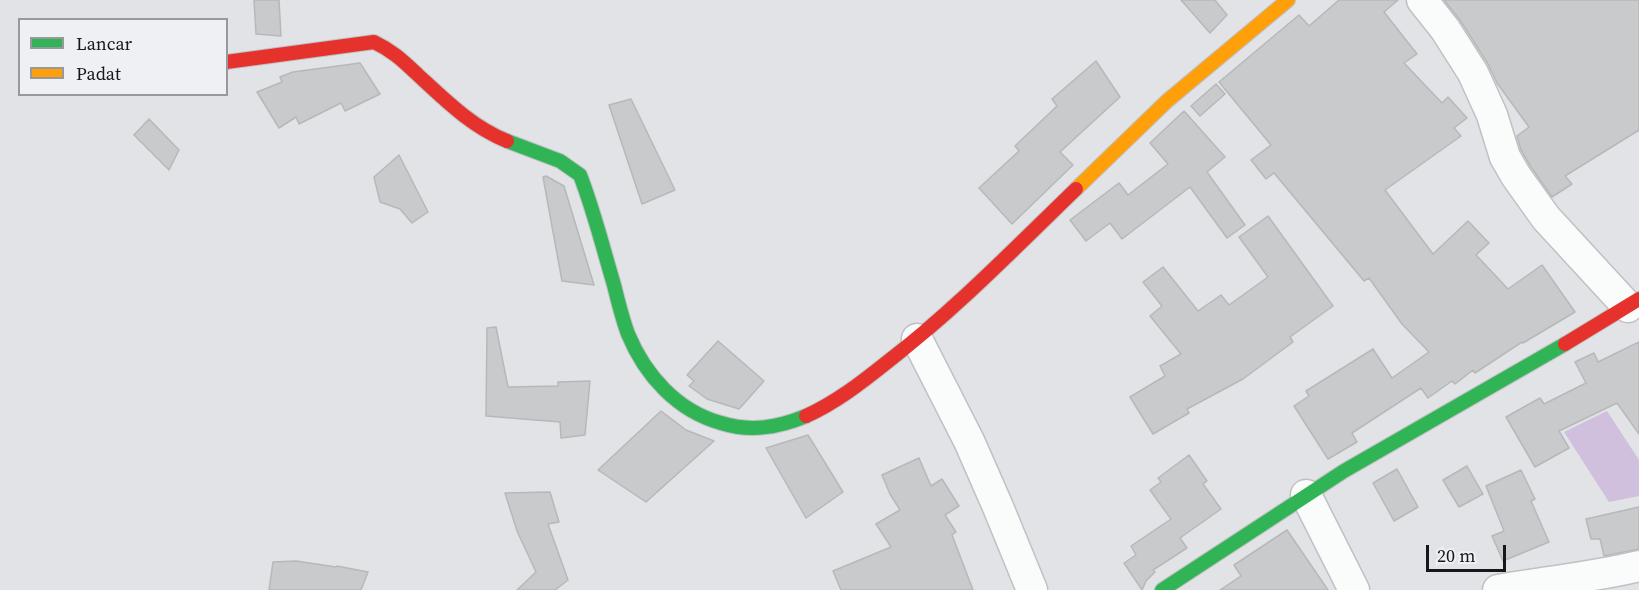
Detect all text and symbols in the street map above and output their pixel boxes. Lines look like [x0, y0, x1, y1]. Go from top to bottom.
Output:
legend [18, 18, 228, 96]
text: Lancar [76, 31, 132, 56]
text: Padat [76, 61, 121, 86]
scale bar [1429, 533, 1508, 571]
text: 20 m [1437, 543, 1475, 568]

